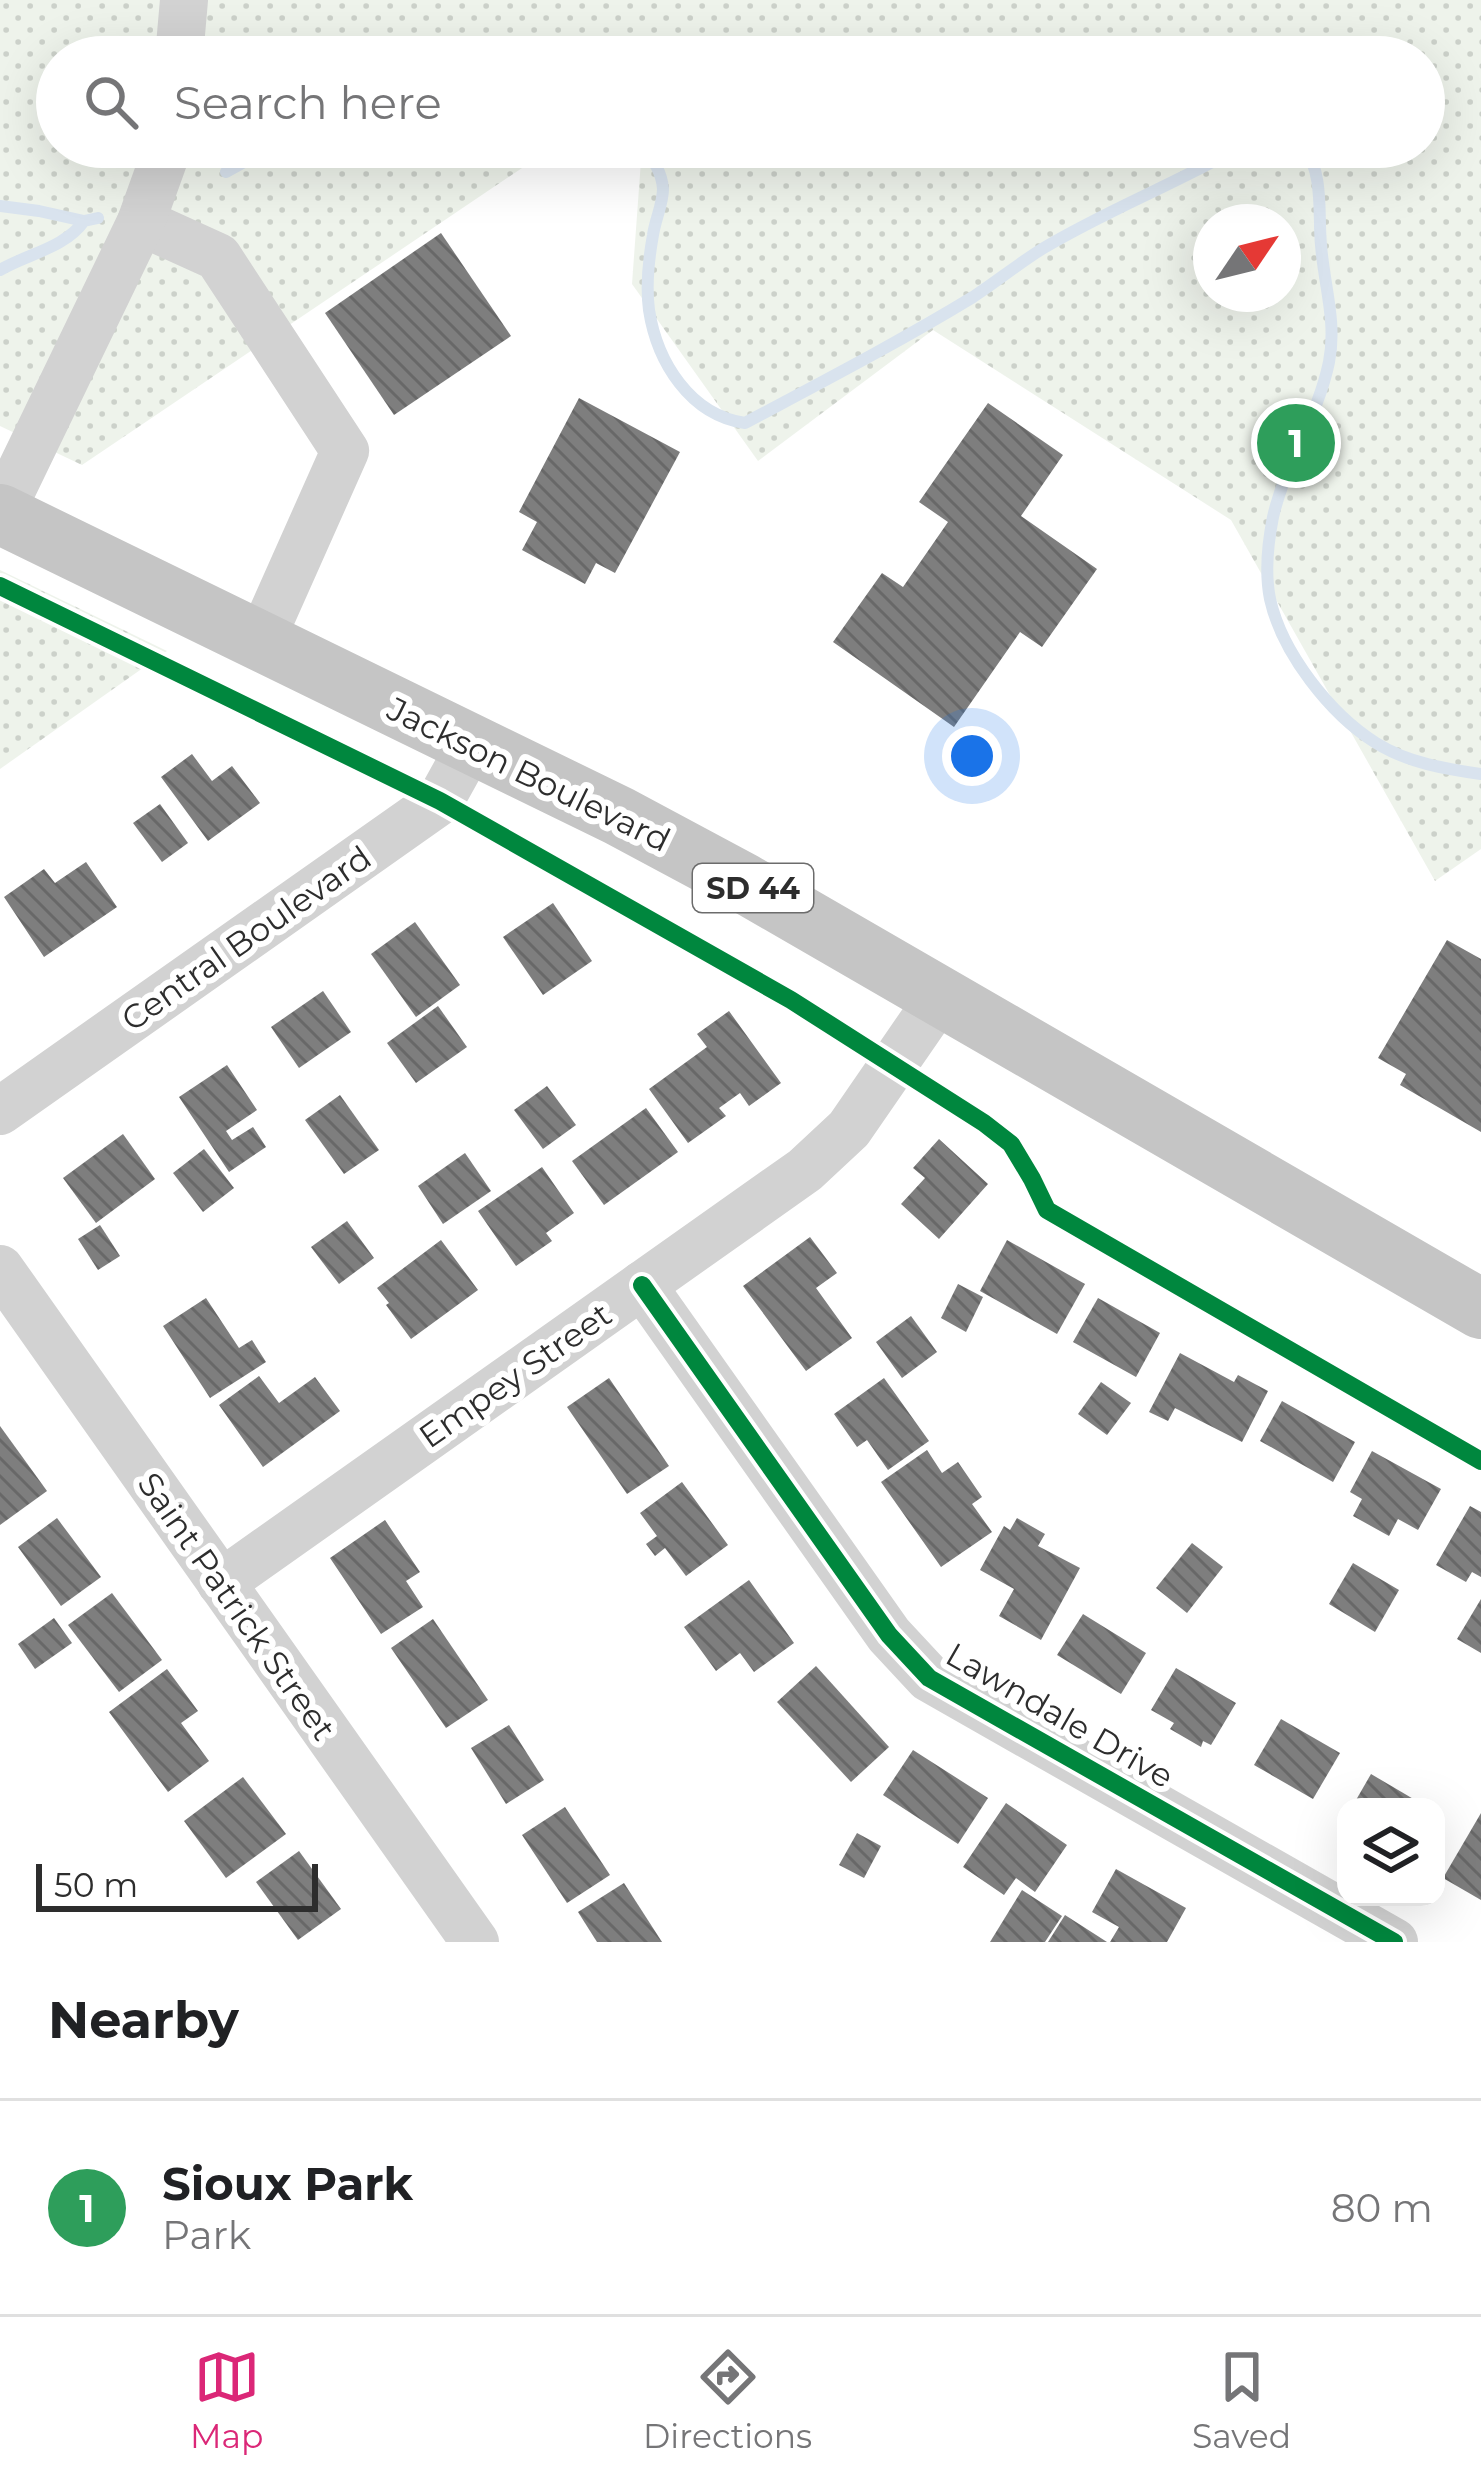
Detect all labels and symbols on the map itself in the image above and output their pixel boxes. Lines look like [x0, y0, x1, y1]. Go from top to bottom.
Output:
north arrow [1193, 204, 1301, 312]
pin: 1 [1257, 398, 1335, 488]
street label: Jackson Boulevard [380, 688, 677, 860]
your location [942, 726, 1002, 786]
street label: Central Boulevard [114, 837, 378, 1039]
road number: SD 44 [693, 864, 813, 912]
street label: Empey Street [411, 1294, 619, 1456]
street label: Saint Patrick Street [130, 1465, 344, 1747]
street label: Lawndale Drive [939, 1634, 1181, 1796]
scale bar [36, 1858, 318, 1911]

